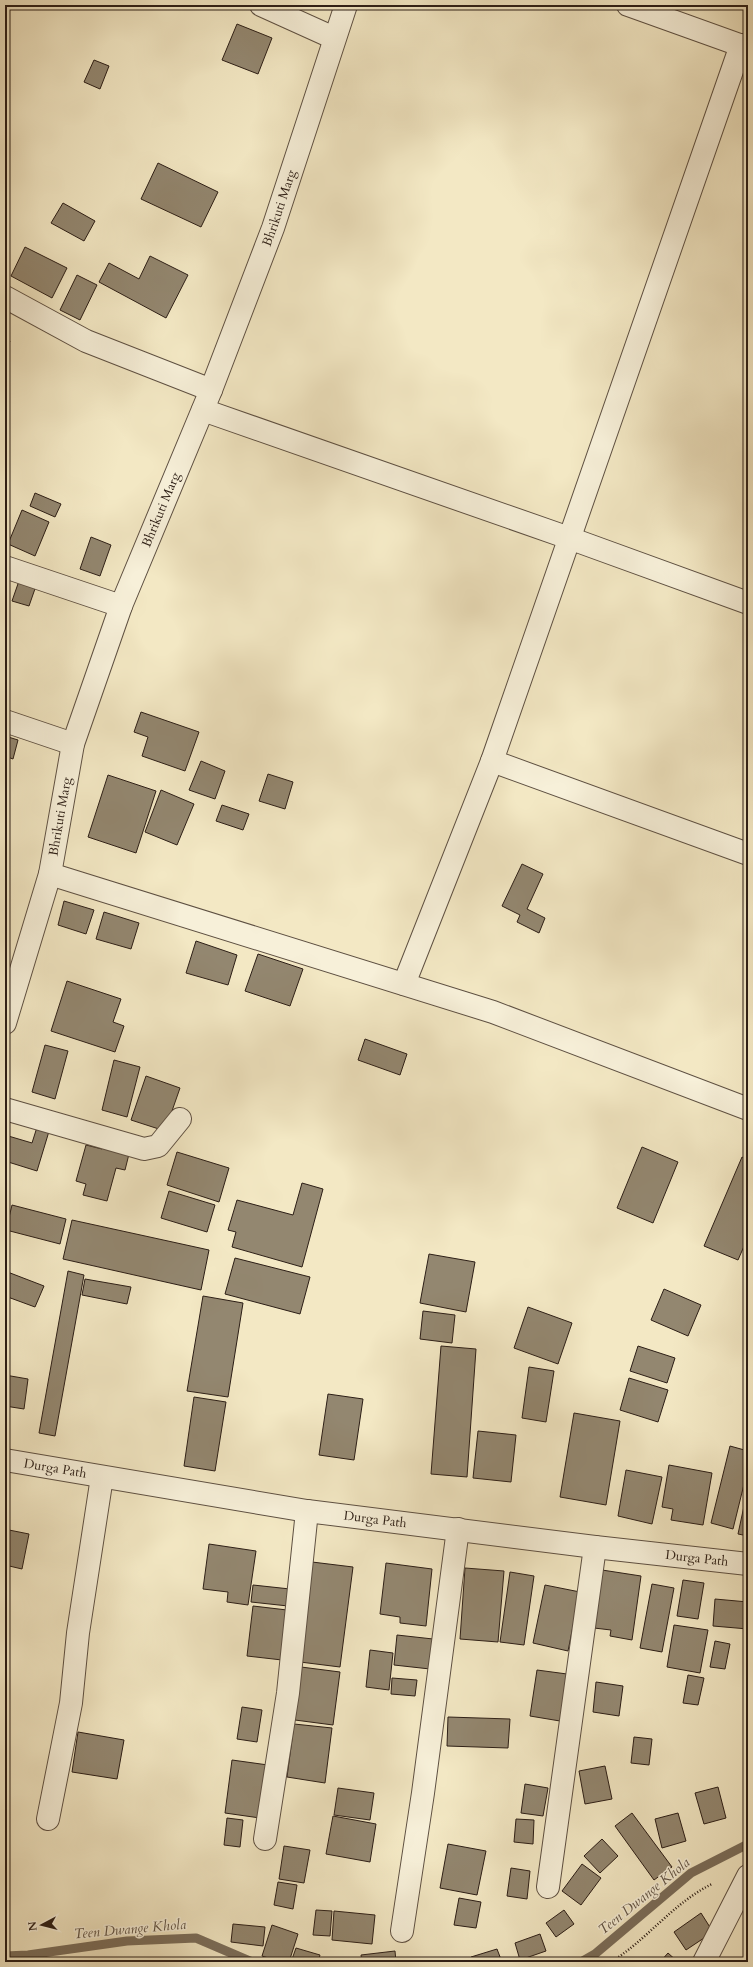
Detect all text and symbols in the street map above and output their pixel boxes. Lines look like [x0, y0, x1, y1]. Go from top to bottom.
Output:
street label: Bhrikuti Marg [258, 167, 301, 249]
street label: Bhrikuti Marg [137, 469, 185, 550]
street label: Bhrikuti Marg [44, 775, 76, 857]
street label: Durga Path [23, 1454, 88, 1483]
street label: Durga Path [343, 1507, 408, 1532]
street label: Durga Path [664, 1546, 729, 1571]
water label: Teen Dwange Khola [594, 1853, 694, 1939]
north arrow [22, 1905, 62, 1945]
water label: Teen Dwange Khola [73, 1915, 187, 1943]
text: N [24, 1920, 41, 1932]

